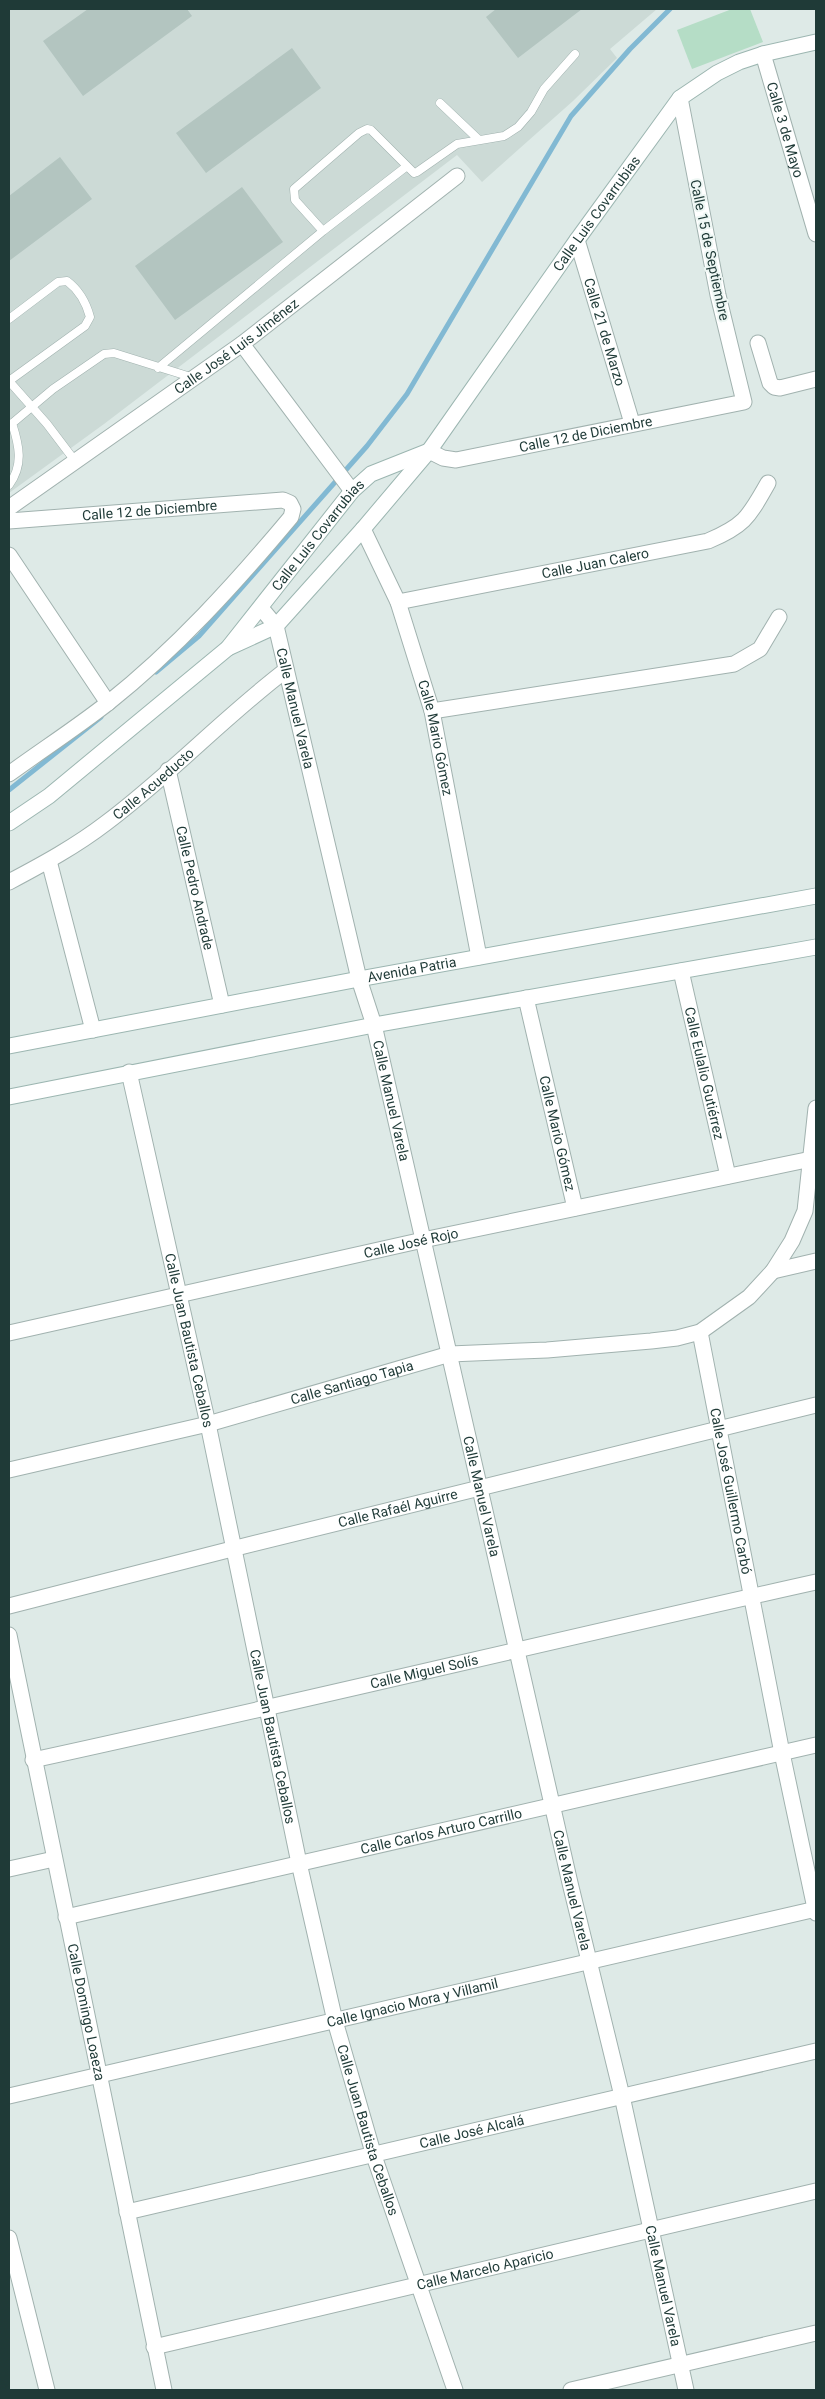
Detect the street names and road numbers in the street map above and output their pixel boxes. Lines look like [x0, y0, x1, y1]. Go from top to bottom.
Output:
street label: Calle 3 de Mayo [764, 80, 807, 180]
street label: Calle Luis Covarrubias [550, 153, 643, 274]
street label: Calle 15 de Septiembre [687, 178, 733, 322]
street label: Calle 21 de Marzo [581, 276, 628, 388]
street label: Calle José Luis Jiménez [171, 295, 302, 397]
street label: Calle 12 de Diciembre [518, 413, 654, 455]
street label: Calle Luis Covarrubias [268, 476, 367, 594]
street label: Calle 12 de Diciembre [81, 497, 218, 523]
street label: Calle Juan Calero [540, 545, 650, 582]
street label: Calle Manuel Varela [273, 646, 317, 770]
street label: Calle Mario Gómez [415, 678, 456, 797]
street label: Calle Acueducto [110, 745, 197, 823]
street label: Calle Pedro Andrade [173, 824, 217, 952]
street label: Avenida Patria [366, 954, 457, 985]
street label: Calle Eulalio Gutiérrez [681, 1005, 727, 1141]
street label: Calle Manuel Varela [370, 1039, 413, 1163]
street label: Calle Mario Gómez [536, 1074, 579, 1193]
street label: Calle José Rojo [362, 1225, 460, 1261]
street label: Calle Juan Bautista Ceballos [162, 1252, 217, 1429]
street label: Calle Santiago Tapia [289, 1357, 415, 1408]
street label: Calle José Guillermo Carbó [707, 1406, 755, 1576]
street label: Calle Manuel Varela [460, 1434, 503, 1558]
street label: Calle Rafaél Aguirre [336, 1486, 459, 1531]
street label: Calle Juan Bautista Ceballos [247, 1648, 299, 1825]
street label: Calle Miguel Solís [369, 1651, 480, 1692]
street label: Calle Carlos Arturo Carrillo [359, 1805, 524, 1857]
street label: Calle Manuel Varela [550, 1828, 594, 1952]
street label: Calle Domingo Loaeza [65, 1942, 108, 2082]
street label: Calle Ignacio Mora y Villamil [325, 1975, 500, 2030]
street label: Calle Juan Bautista Ceballos [334, 2043, 402, 2217]
street label: Calle José Alcalá [418, 2111, 526, 2151]
street label: Calle Manuel Varela [642, 2224, 684, 2348]
street label: Calle Marcelo Aparicio [415, 2245, 555, 2293]

